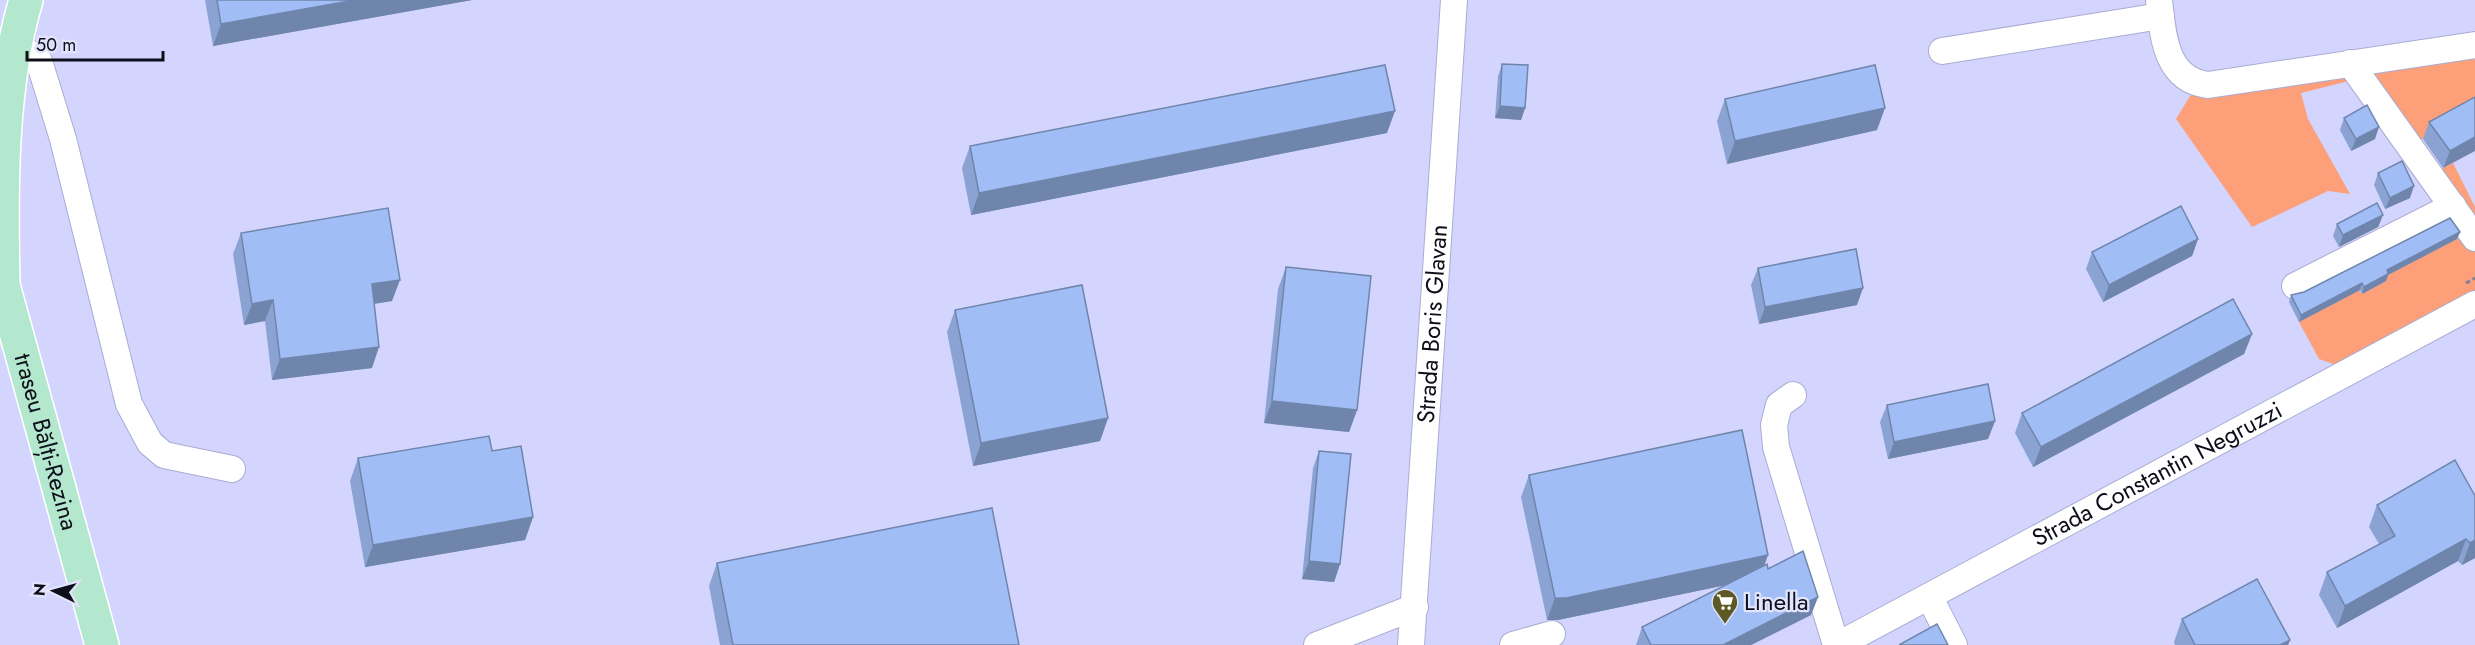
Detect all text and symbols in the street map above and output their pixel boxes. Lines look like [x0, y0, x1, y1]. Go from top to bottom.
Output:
scale bar [27, 24, 164, 62]
text: 50 m [36, 32, 76, 58]
street label: Strada Boris Glavan [1408, 223, 1456, 424]
street label: traseu Bălți-Rezina [6, 349, 88, 534]
street label: Strada Constantin Negruzzi [2026, 392, 2288, 555]
north arrow [24, 561, 84, 621]
text: N [28, 582, 52, 597]
place label: Linella [1744, 584, 1809, 619]
supermarket icon: Linella [1710, 587, 1740, 625]

